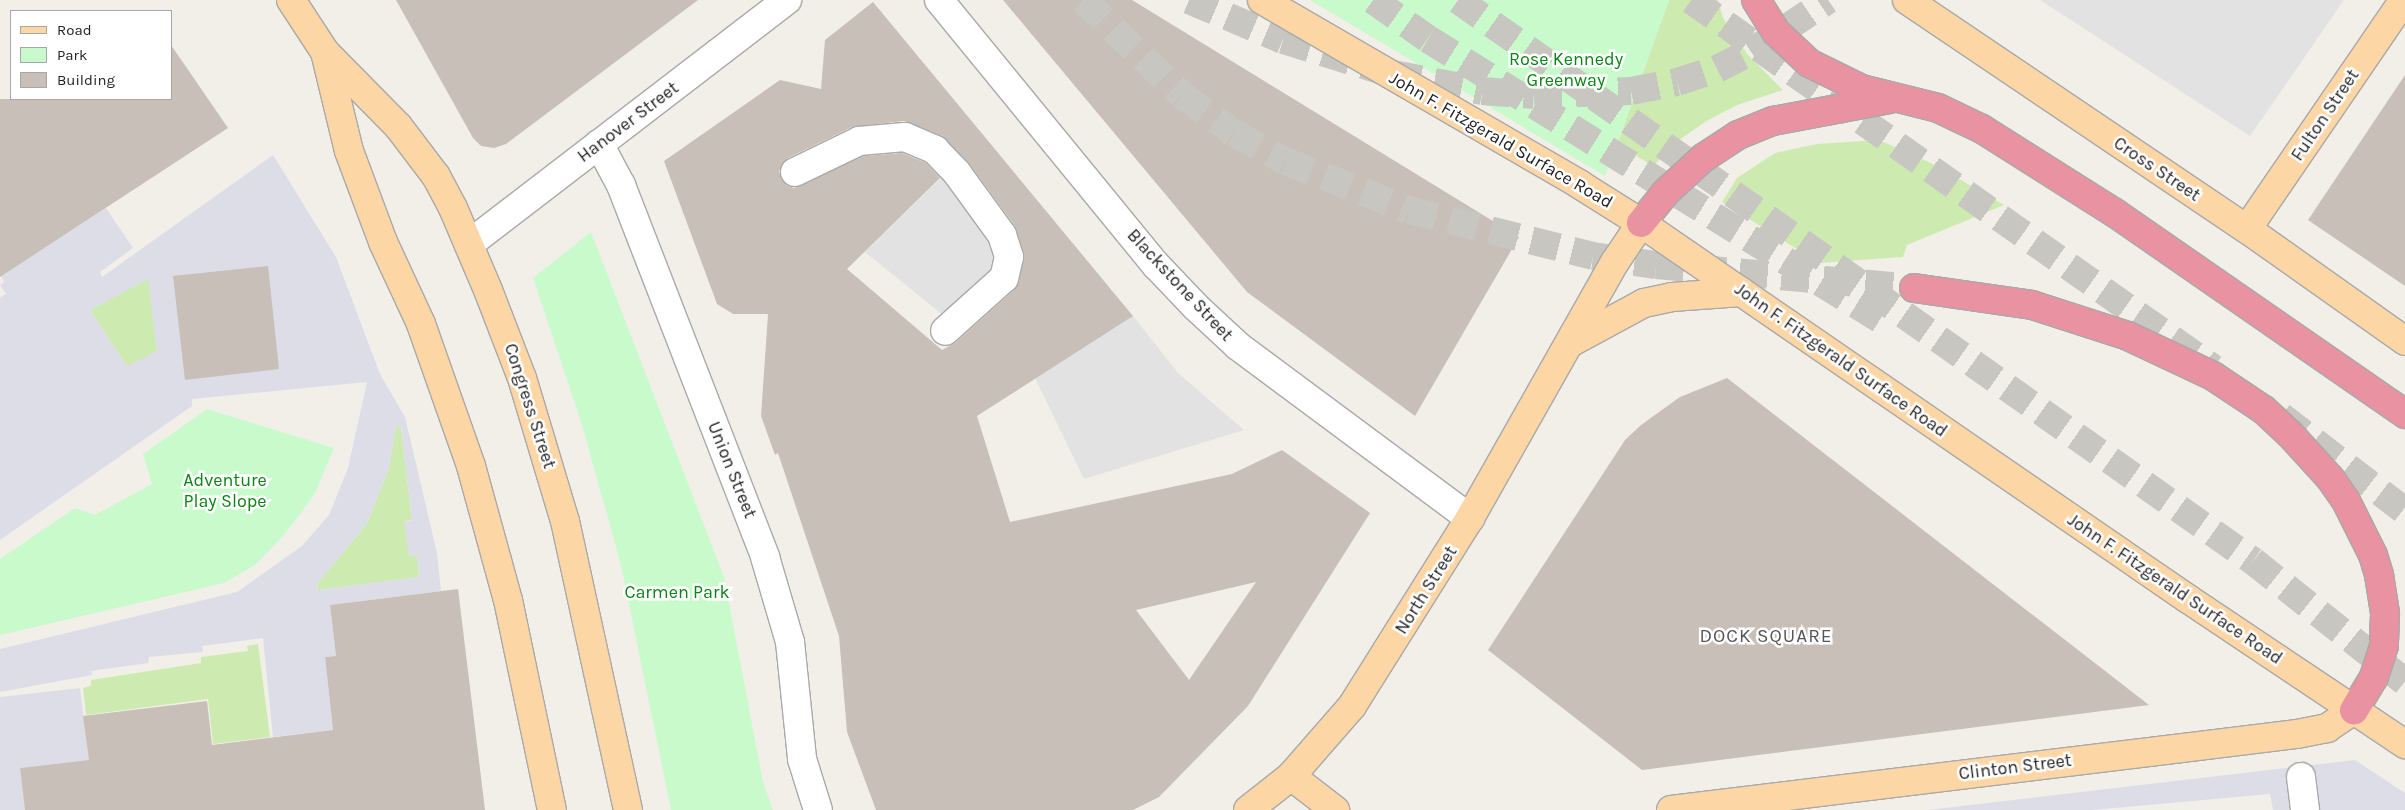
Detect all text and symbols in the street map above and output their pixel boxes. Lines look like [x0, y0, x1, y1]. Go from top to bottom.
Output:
legend [10, 10, 172, 100]
text: Road [57, 21, 92, 39]
text: Park [57, 46, 87, 64]
park label: Rose Kennedy Greenway [1509, 49, 1623, 92]
street label: Fulton Street [2286, 65, 2364, 165]
street label: John F. Fitzgerald Surface Road [1385, 67, 1617, 213]
text: Building [57, 71, 115, 89]
street label: Hanover Street [573, 77, 683, 167]
street label: Cross Street [2110, 132, 2204, 206]
street label: Blackstone Street [1123, 224, 1237, 346]
street label: John F. Fitzgerald Surface Road [1731, 278, 1951, 442]
street label: Congress Street [500, 341, 560, 471]
street label: Union Street [703, 418, 761, 522]
park label: Adventure Play Slope [183, 470, 267, 512]
street label: John F. Fitzgerald Surface Road [2063, 509, 2287, 669]
street label: North Street [1390, 542, 1462, 638]
park label: Carmen Park [624, 581, 730, 603]
district label: DOCK SQUARE [1698, 626, 1834, 648]
street label: Clinton Street [1957, 749, 2073, 785]

